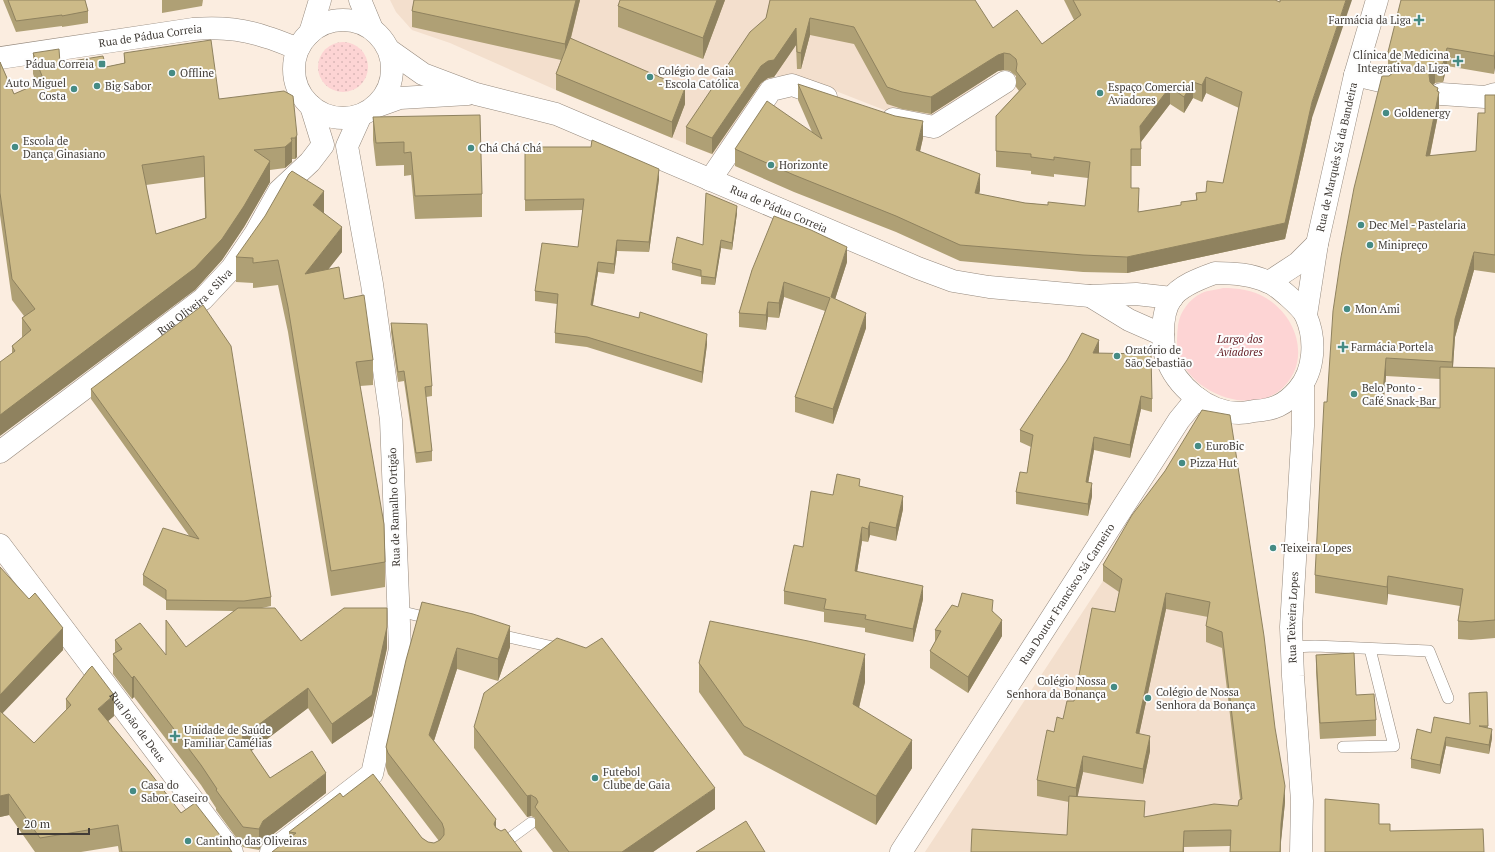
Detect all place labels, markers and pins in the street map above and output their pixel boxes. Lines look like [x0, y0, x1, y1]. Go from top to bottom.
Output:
place label: Farmácia da Liga [1329, 13, 1411, 27]
marker: Farmácia da Liga [1414, 15, 1424, 25]
place label: Clínica de Medicina Integrativa da Liga [1353, 48, 1449, 75]
marker: Clínica de Medicina Integrativa da Liga [1452, 55, 1464, 67]
place label: Pádua Correia [25, 57, 94, 71]
marker: Pádua Correia [97, 59, 107, 69]
place label: Colégio de Gaia - Escola Católica [658, 64, 739, 91]
place label: Offline [180, 66, 214, 80]
marker: Offline [167, 68, 177, 78]
marker: Colégio de Gaia - Escola Católica [645, 72, 655, 82]
place label: Auto Miguel Costa [6, 76, 66, 103]
place label: Big Sabor [105, 79, 152, 93]
place label: Espaço Comercial Aviadores [1108, 80, 1194, 107]
marker: Big Sabor [92, 81, 102, 91]
marker: Auto Miguel Costa [69, 84, 79, 94]
marker: Espaço Comercial Aviadores [1095, 88, 1105, 98]
place label: Goldenergy [1394, 106, 1451, 120]
marker: Goldenergy [1381, 108, 1391, 118]
place label: Escola de Dança Ginasiano [23, 134, 105, 161]
place label: Chá Chá Chá [479, 141, 542, 155]
marker: Escola de Dança Ginasiano [10, 142, 20, 152]
marker: Chá Chá Chá [466, 143, 476, 153]
place label: Horizonte [779, 158, 829, 172]
marker: Horizonte [766, 160, 776, 170]
place label: Dec Mel - Pastelaria [1369, 218, 1467, 232]
marker: Dec Mel - Pastelaria [1356, 220, 1366, 230]
place label: Minipreço [1378, 238, 1428, 252]
marker: Minipreço [1365, 240, 1375, 250]
place label: Mon Ami [1355, 302, 1400, 316]
marker: Mon Ami [1342, 304, 1352, 314]
place label: Farmácia Portela [1351, 340, 1434, 354]
marker: Farmácia Portela [1338, 342, 1348, 352]
place label: Oratório de São Sebastião [1125, 343, 1192, 370]
marker: Oratório de São Sebastião [1112, 351, 1122, 361]
place label: Belo Ponto - Café Snack-Bar [1362, 381, 1437, 408]
marker: Belo Ponto - Café Snack-Bar [1349, 389, 1359, 399]
place label: EuroBic [1206, 439, 1244, 453]
marker: EuroBic [1193, 441, 1203, 451]
place label: Pizza Hut [1190, 456, 1237, 470]
marker: Pizza Hut [1177, 458, 1187, 468]
place label: Teixeira Lopes [1281, 541, 1352, 555]
marker: Teixeira Lopes [1268, 543, 1278, 553]
place label: Colégio Nossa Senhora da Bonança [1007, 674, 1106, 701]
marker: Colégio Nossa Senhora da Bonança [1109, 682, 1119, 692]
place label: Colégio de Nossa Senhora da Bonança [1156, 685, 1256, 712]
marker: Colégio de Nossa Senhora da Bonança [1143, 693, 1153, 703]
place label: Unidade de Saúde Familiar Camélias [184, 723, 272, 750]
marker: Unidade de Saúde Familiar Camélias [169, 730, 181, 742]
place label: Futebol Clube de Gaia [603, 765, 671, 792]
marker: Futebol Clube de Gaia [590, 773, 600, 783]
place label: Casa do Sabor Caseiro [141, 778, 208, 805]
marker: Casa do Sabor Caseiro [128, 786, 138, 796]
place label: Cantinho das Oliveiras [196, 834, 307, 848]
marker: Cantinho das Oliveiras [183, 836, 193, 846]

